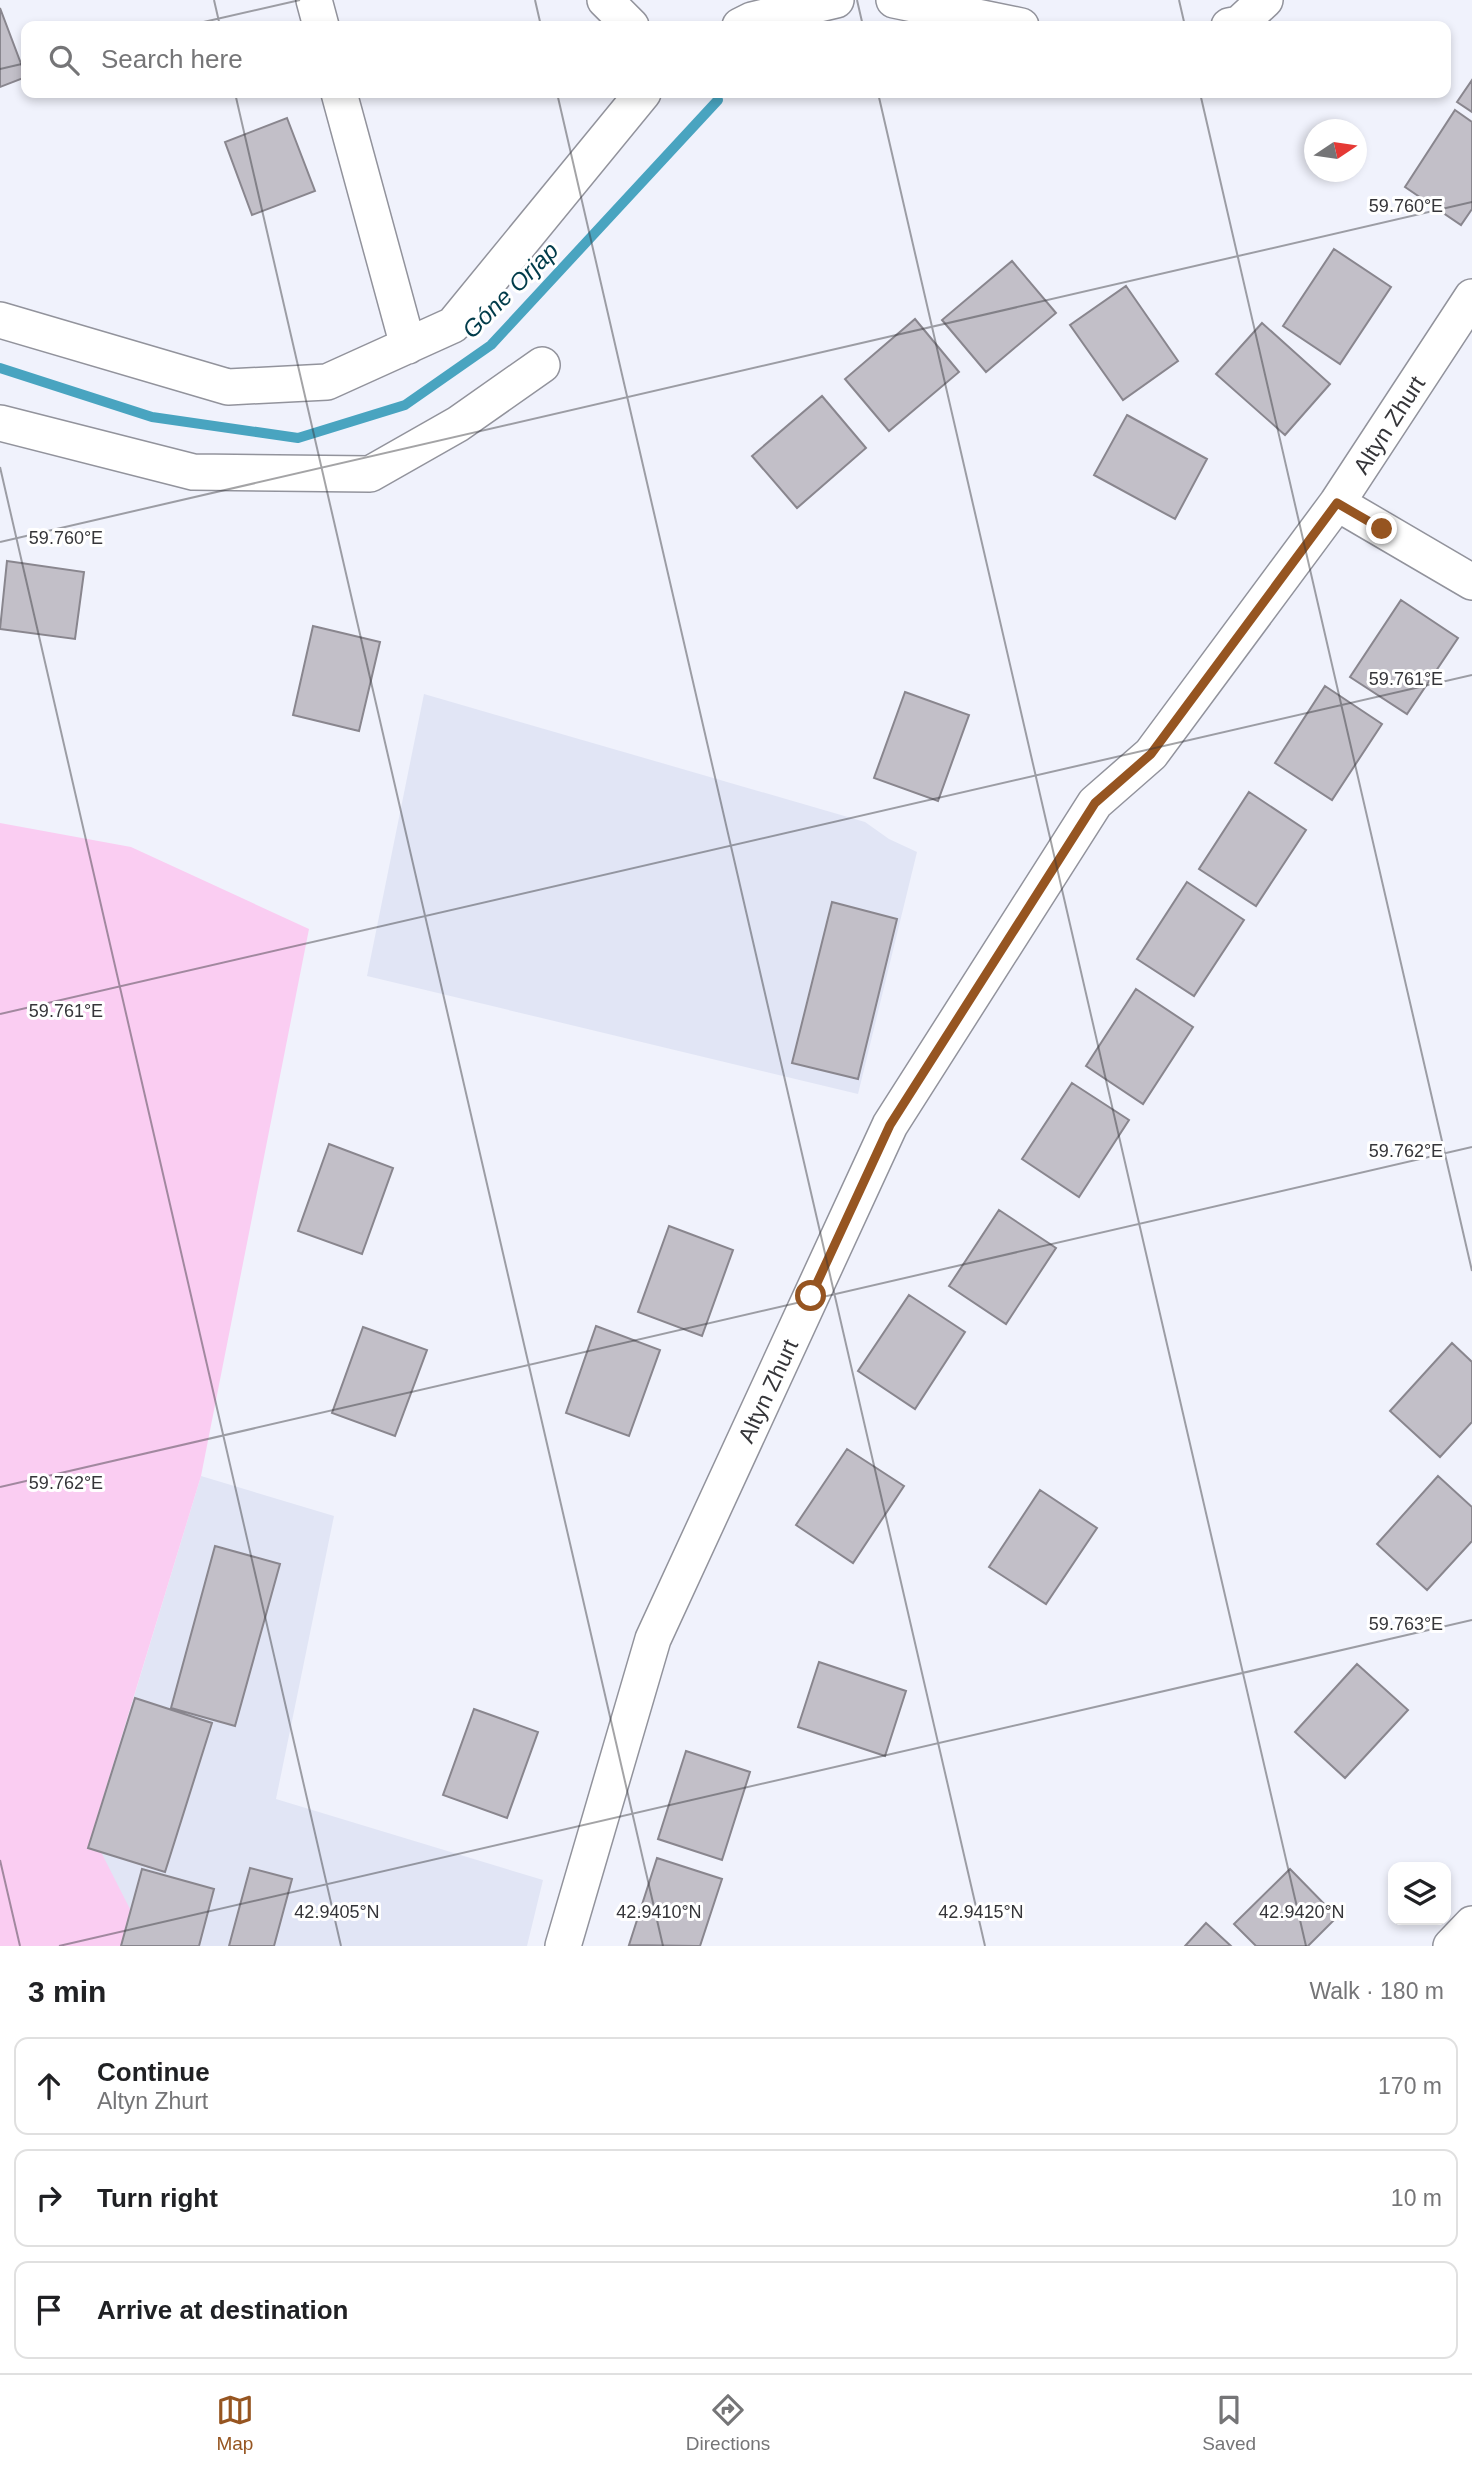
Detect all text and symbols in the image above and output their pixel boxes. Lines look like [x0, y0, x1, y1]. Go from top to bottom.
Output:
search box [21, 21, 1451, 98]
icon: search [45, 41, 83, 79]
text: Search here [101, 44, 243, 74]
north arrow [1304, 119, 1367, 182]
text: 59.760°E [1369, 196, 1443, 216]
water label: Góne Orjap [457, 237, 563, 343]
street label: Altyn Zhurt [1348, 371, 1431, 479]
route end [1366, 513, 1397, 544]
text: 59.760°E [29, 528, 103, 548]
text: 59.761°E [1369, 669, 1443, 689]
text: 59.761°E [29, 1001, 103, 1021]
text: 59.762°E [1369, 1141, 1443, 1161]
route start [795, 1280, 826, 1311]
street label: Altyn Zhurt [733, 1335, 804, 1447]
text: 59.762°E [29, 1473, 103, 1493]
text: 59.763°E [1369, 1614, 1443, 1634]
map controls [1388, 1862, 1451, 1925]
button: layers [1388, 1862, 1451, 1925]
text: 42.9405°N [294, 1902, 380, 1922]
text: 42.9410°N [616, 1902, 702, 1922]
text: 42.9415°N [938, 1902, 1024, 1922]
text: 42.9420°N [1259, 1902, 1345, 1922]
text: 3 min [28, 1975, 106, 2008]
text: Walk · 180 m [1309, 1978, 1444, 2004]
text: Continue [97, 2057, 210, 2087]
icon: ahead [30, 2067, 68, 2105]
text: 170 m [1378, 2073, 1442, 2099]
text: Altyn Zhurt [97, 2088, 208, 2114]
icon: right [30, 2179, 68, 2217]
text: Turn right [97, 2183, 218, 2213]
text: 10 m [1391, 2185, 1442, 2211]
icon: arrive [30, 2291, 68, 2329]
text: Arrive at destination [97, 2295, 348, 2325]
tab: Map [216, 2391, 254, 2455]
tab: Directions [686, 2391, 770, 2455]
tab: Saved [1202, 2391, 1256, 2455]

